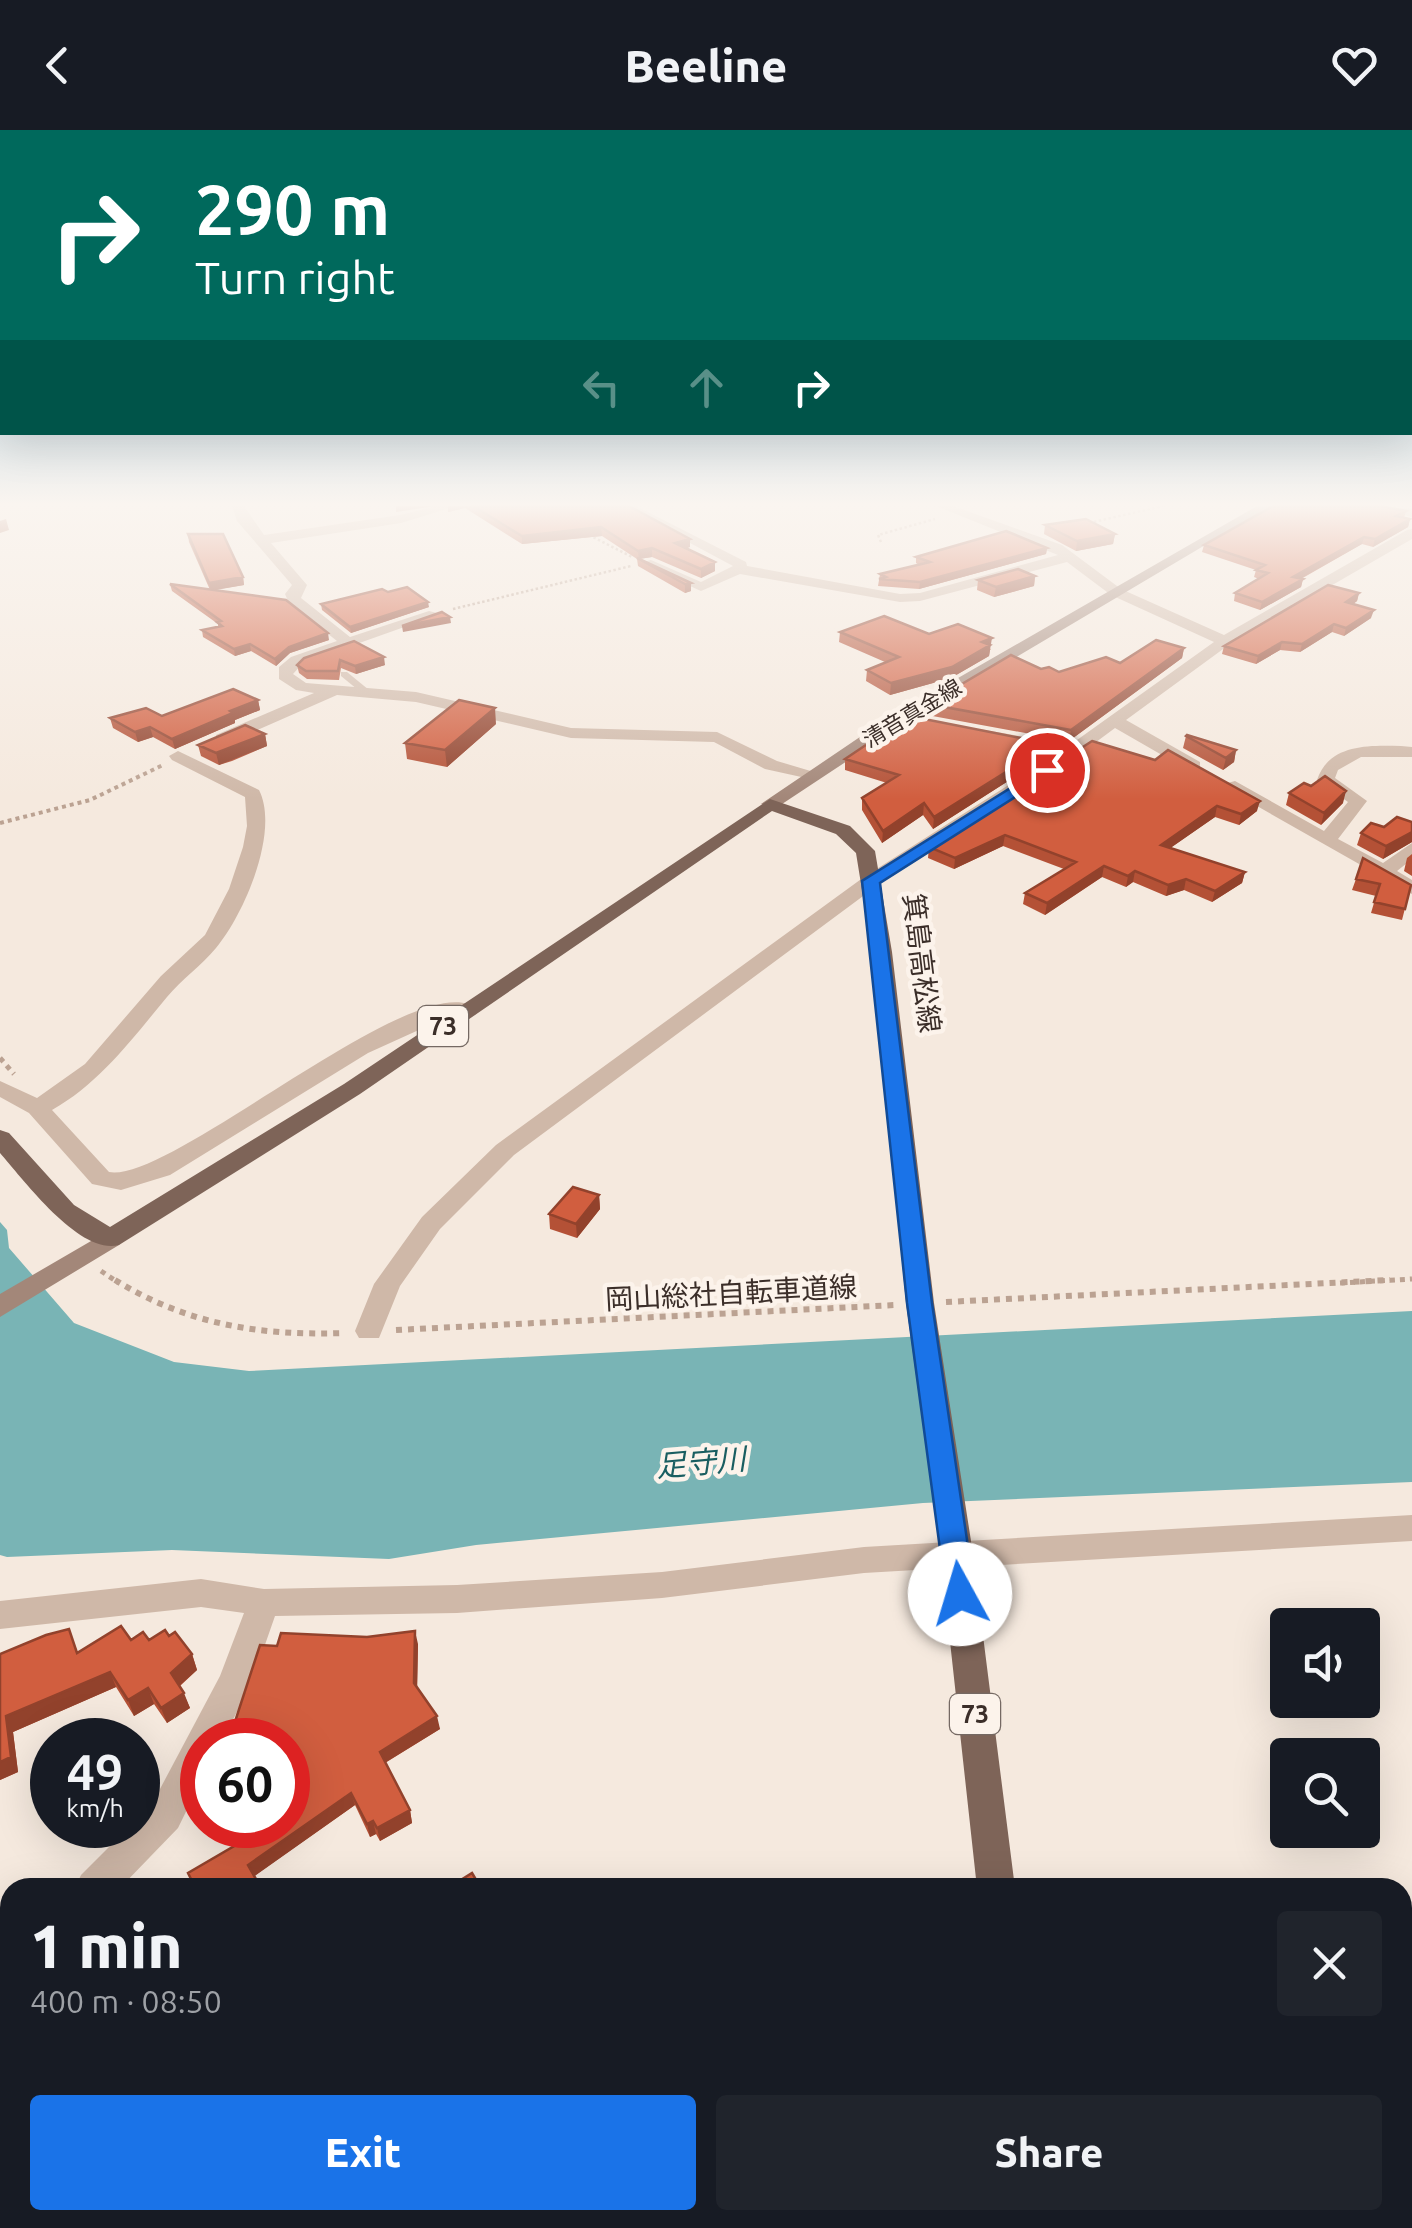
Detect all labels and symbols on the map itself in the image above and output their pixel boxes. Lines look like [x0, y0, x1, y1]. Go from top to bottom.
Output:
street label: 清音真金線 [858, 674, 965, 752]
pin [1005, 728, 1090, 813]
street label: 箕島高松線 [899, 892, 946, 1034]
road number: 73 [418, 1006, 468, 1046]
street label: 岡山総社自転車道線 [604, 1270, 858, 1315]
water label: 足守川 [655, 1441, 750, 1483]
position arrow [908, 1542, 1012, 1646]
road number: 73 [950, 1694, 1000, 1734]
speed limit sign: 60 [180, 1718, 310, 1848]

